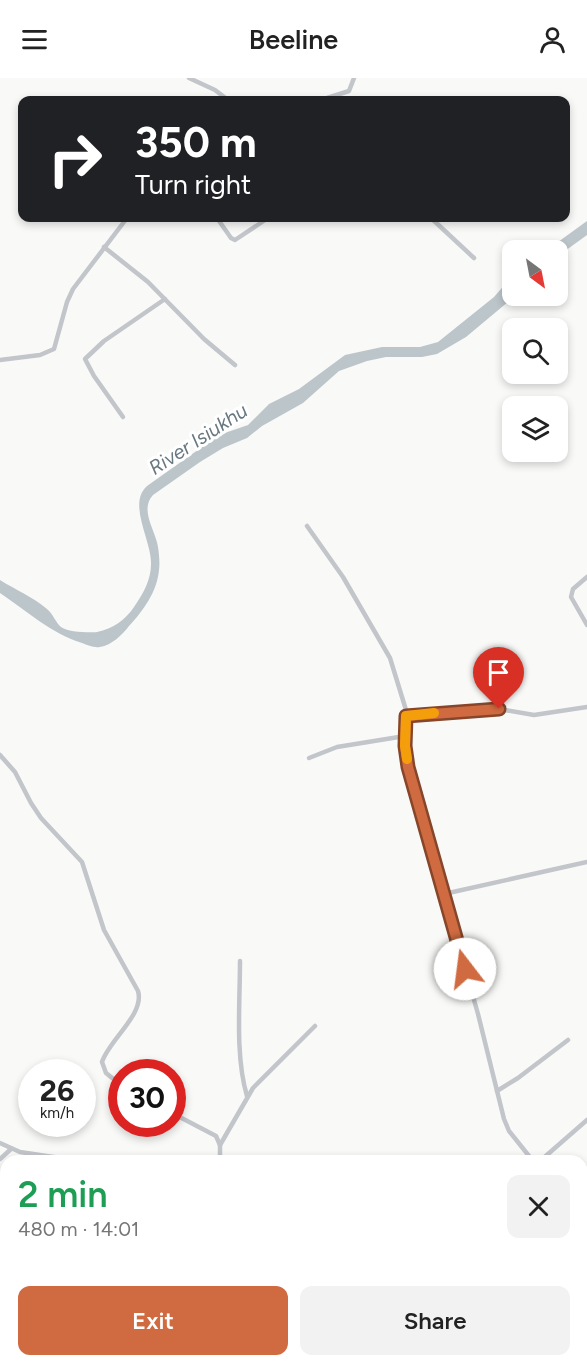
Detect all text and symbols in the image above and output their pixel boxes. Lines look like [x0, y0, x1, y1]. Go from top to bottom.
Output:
icon: menu [18, 23, 51, 56]
text: Beeline [249, 23, 338, 56]
icon: person [536, 23, 569, 56]
text: 350 m [135, 117, 257, 168]
icon: right [36, 120, 114, 198]
text: Turn right [135, 168, 251, 201]
north arrow [502, 240, 568, 306]
map controls [502, 240, 568, 462]
button: search [502, 318, 568, 384]
button: layers [502, 396, 568, 462]
water label: River Isiukhu [144, 398, 252, 480]
pin [473, 647, 524, 709]
icon: arrive [482, 656, 515, 689]
position arrow [433, 937, 497, 1001]
speed limit sign: 30 [108, 1059, 186, 1137]
text: 26 [40, 1072, 74, 1109]
text: km/h [40, 1104, 74, 1122]
text: 2 min [18, 1173, 108, 1216]
button: close [507, 1175, 570, 1238]
text: 480 m · 14:01 [18, 1217, 139, 1241]
button: Exit [18, 1286, 288, 1355]
button: Share [300, 1286, 570, 1355]

